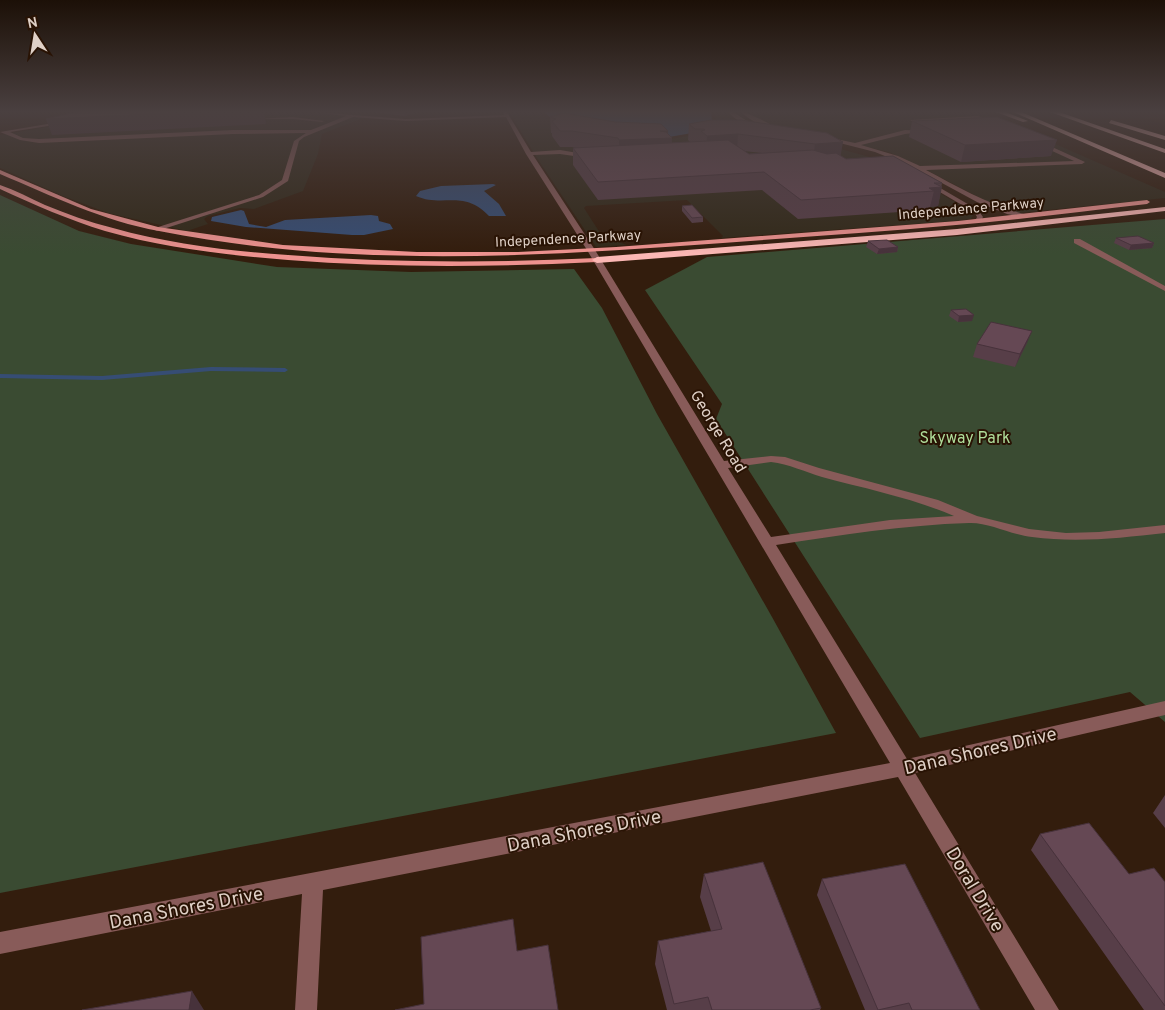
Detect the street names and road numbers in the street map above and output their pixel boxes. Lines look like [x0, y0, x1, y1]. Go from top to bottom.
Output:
street label: Independence Parkway [897, 195, 1045, 224]
street label: Independence Parkway [495, 227, 642, 252]
street label: George Road [685, 387, 750, 477]
street label: Dana Shores Drive [902, 723, 1059, 781]
street label: Dana Shores Drive [505, 805, 663, 859]
street label: Doral Drive [940, 843, 1009, 937]
street label: Dana Shores Drive [107, 882, 265, 936]

